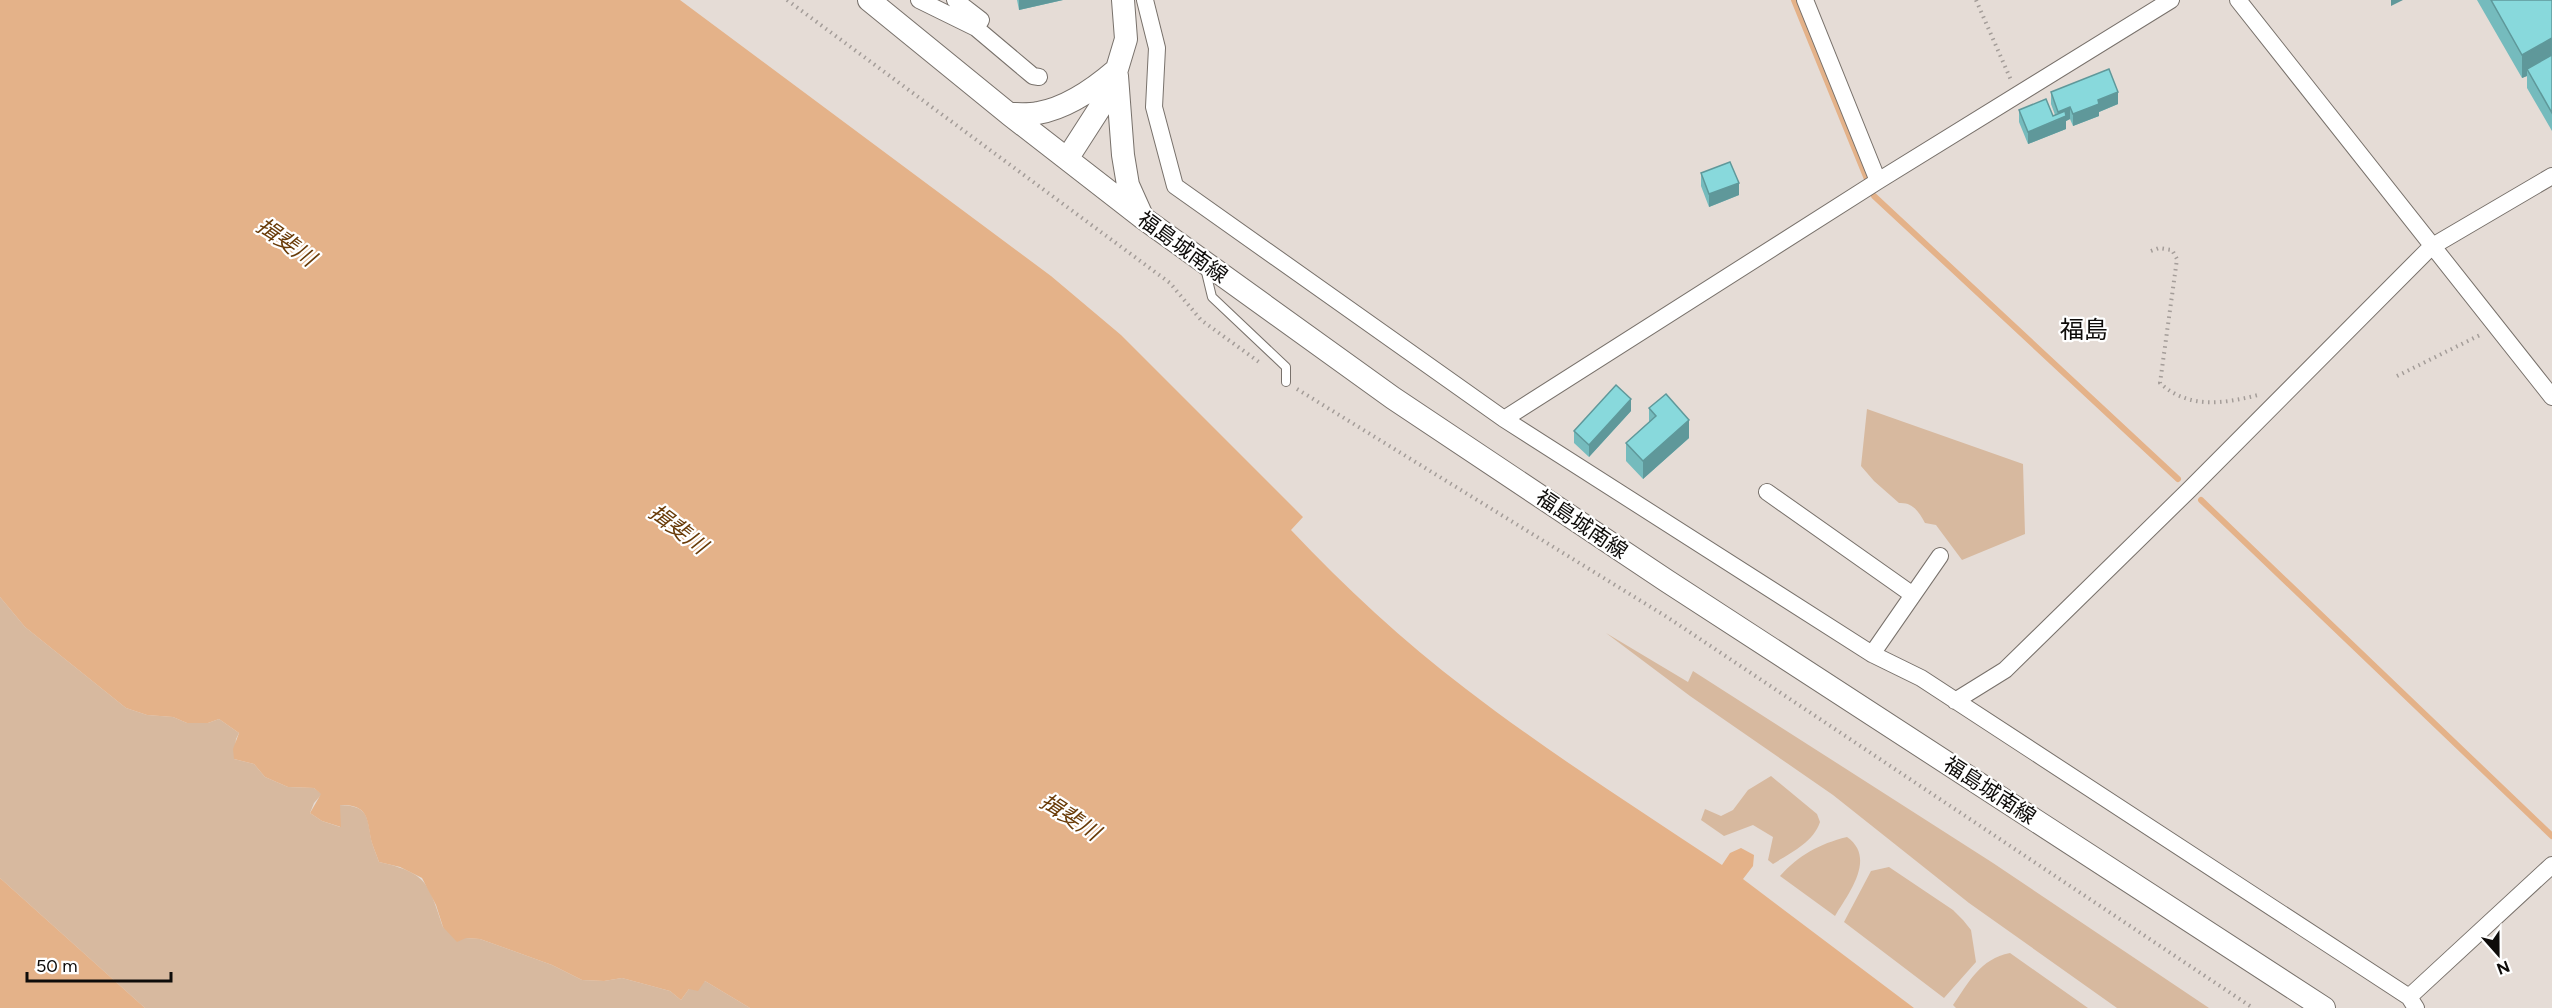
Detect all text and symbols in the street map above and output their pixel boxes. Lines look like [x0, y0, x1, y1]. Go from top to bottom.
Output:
street label: 福島城南線 [1133, 206, 1233, 288]
water label: 揖斐川 [251, 212, 322, 273]
district label: 福島 [2060, 315, 2108, 344]
street label: 福島城南線 [1531, 484, 1633, 564]
water label: 揖斐川 [644, 498, 714, 561]
street label: 福島城南線 [1939, 751, 2041, 829]
water label: 揖斐川 [1035, 788, 1107, 847]
north arrow [2468, 924, 2528, 984]
scale bar [27, 945, 171, 983]
text: 50 m [36, 955, 78, 977]
text: N [2494, 956, 2512, 979]

